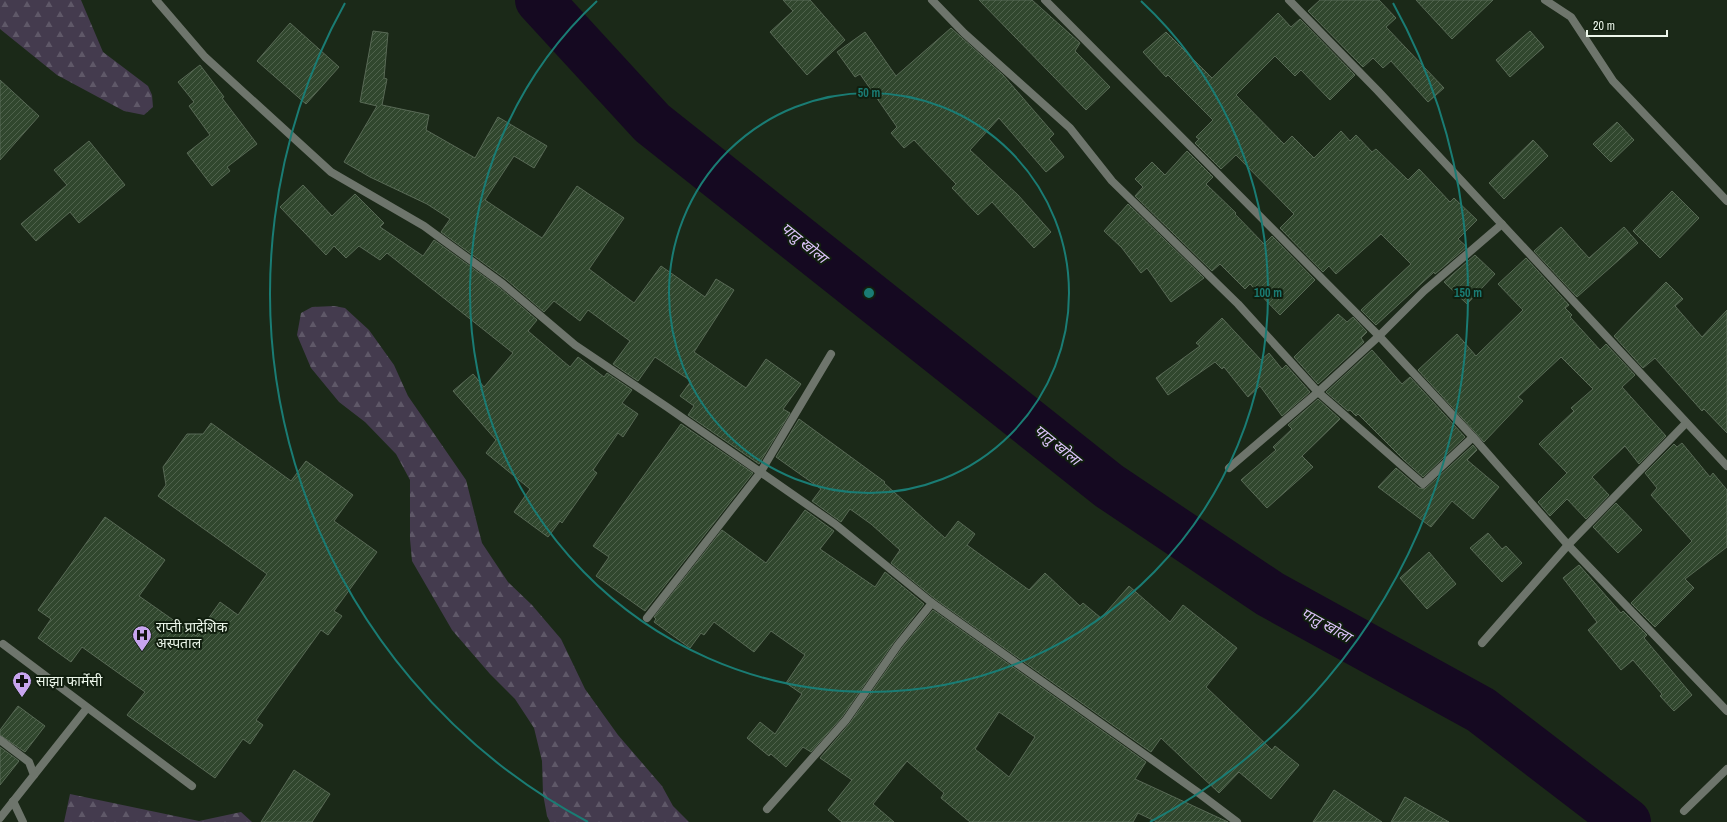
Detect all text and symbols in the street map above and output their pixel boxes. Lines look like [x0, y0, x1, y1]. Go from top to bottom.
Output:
scale bar [1587, 12, 1667, 38]
text: 20 m [1593, 18, 1615, 34]
text: 50 m [858, 85, 880, 101]
water label: पातु खोला [776, 217, 835, 270]
text: 100 m [1254, 285, 1282, 301]
text: 150 m [1454, 285, 1482, 301]
centre of rings [862, 286, 876, 300]
water label: पातु खोला [1029, 419, 1088, 472]
water label: पातु खोला [1297, 602, 1358, 648]
place label: राप्ती प्रादेशिक अस्पताल [156, 618, 228, 652]
hospital icon: राप्ती प्रादेशिक अस्पताल [131, 624, 153, 652]
pharmacy icon: साझा फार्मेसी [11, 670, 33, 698]
place label: साझा फार्मेसी [36, 672, 103, 690]

